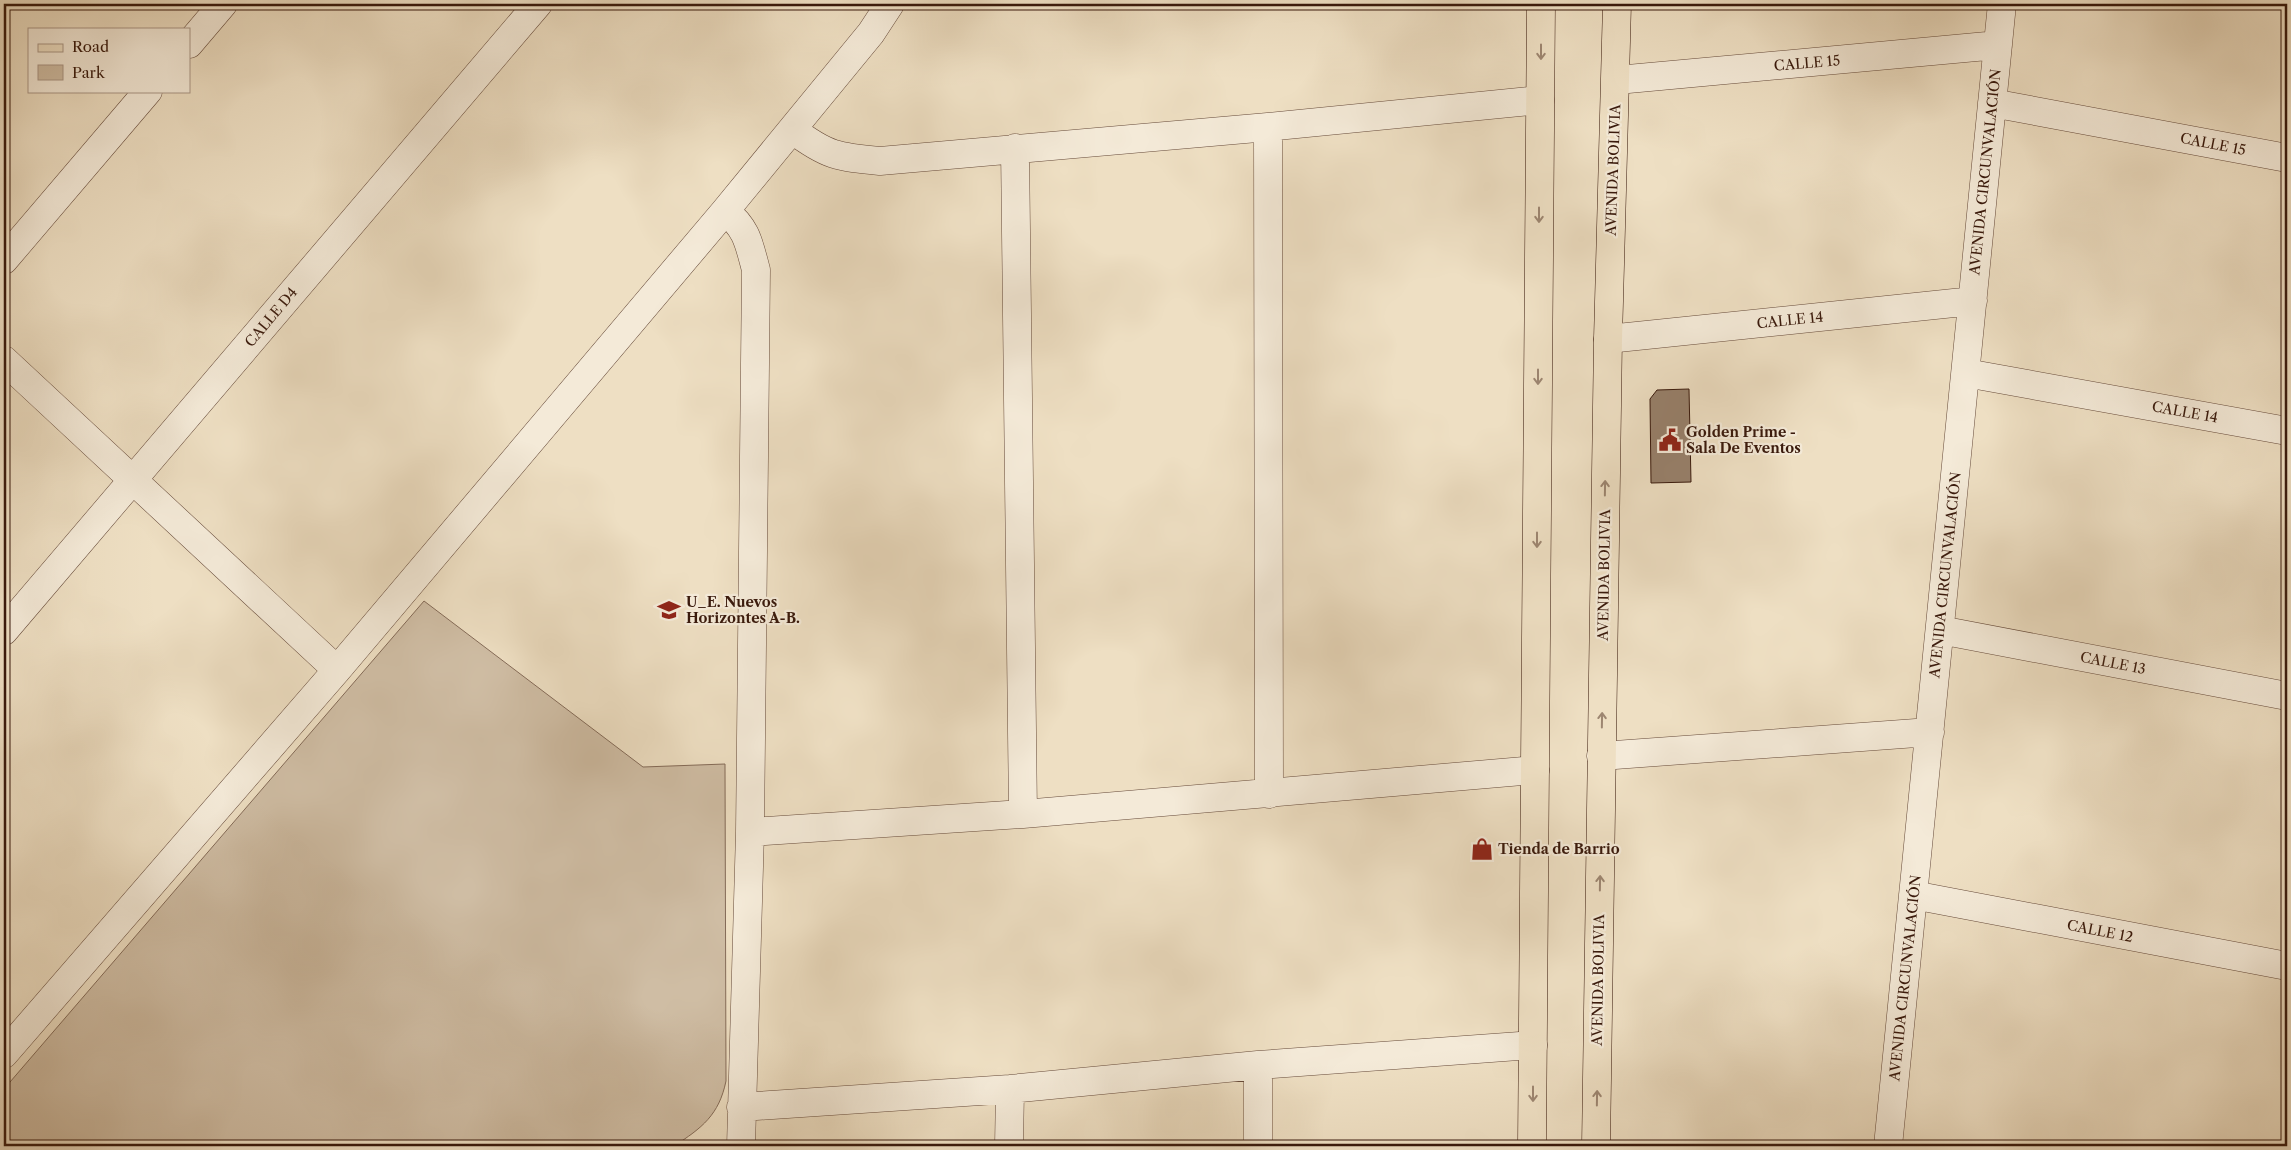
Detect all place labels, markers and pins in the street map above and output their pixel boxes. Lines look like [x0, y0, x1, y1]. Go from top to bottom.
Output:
place label: Golden Prime - Sala De Eventos [1686, 423, 1801, 457]
public building icon: Golden Prime - Sala De Eventos [1657, 427, 1683, 453]
place label: U_E. Nuevos Horizontes A-B. [686, 593, 800, 627]
school or university icon: U_E. Nuevos Horizontes A-B. [656, 597, 682, 623]
shop icon: Tienda de Barrio [1469, 836, 1495, 862]
place label: Tienda de Barrio [1498, 840, 1620, 858]

